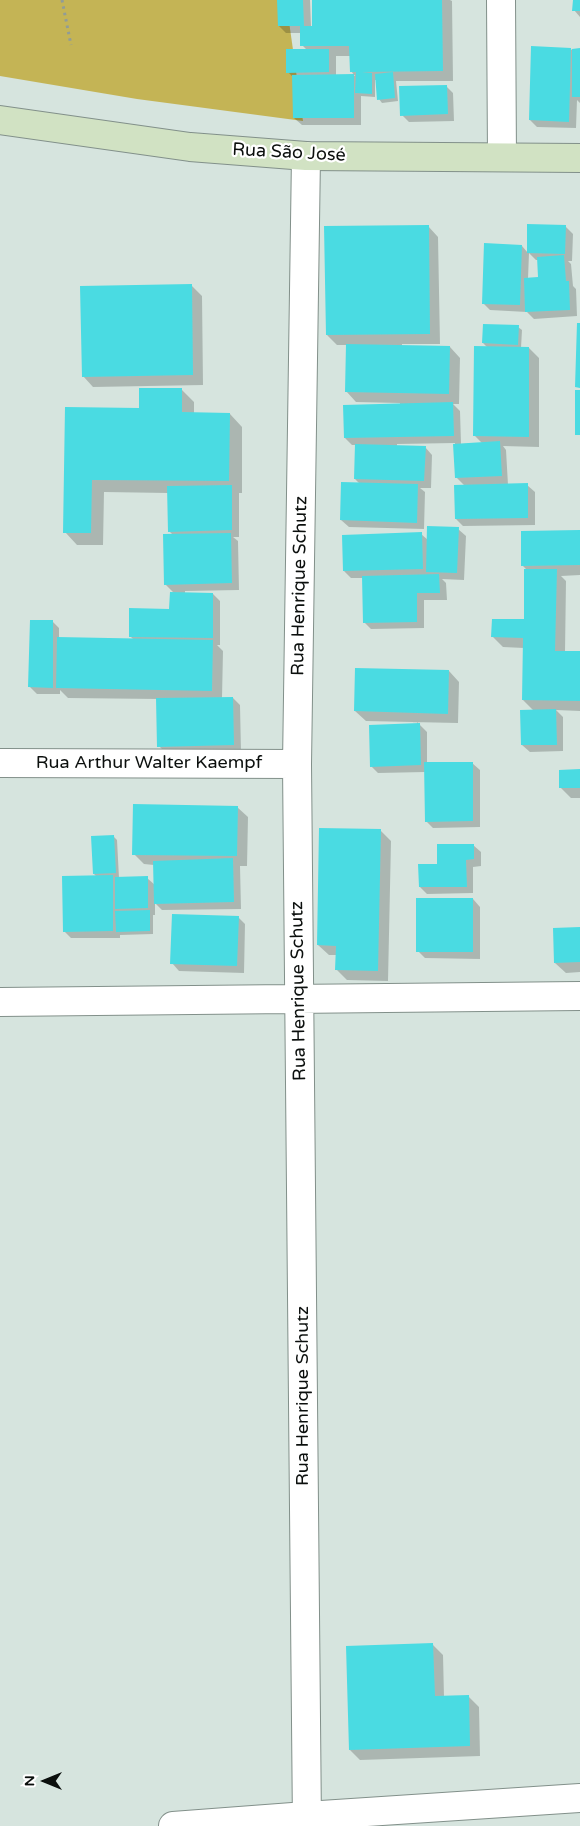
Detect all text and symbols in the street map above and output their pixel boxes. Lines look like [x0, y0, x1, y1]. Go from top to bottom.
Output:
street label: Rua São José [232, 139, 346, 167]
street label: Rua Henrique Schutz [288, 496, 312, 676]
street label: Rua Arthur Walter Kaempf [36, 752, 262, 774]
street label: Rua Henrique Schutz [287, 901, 311, 1081]
street label: Rua Henrique Schutz [292, 1306, 314, 1486]
north arrow [20, 1756, 70, 1806]
text: N [21, 1775, 38, 1787]

